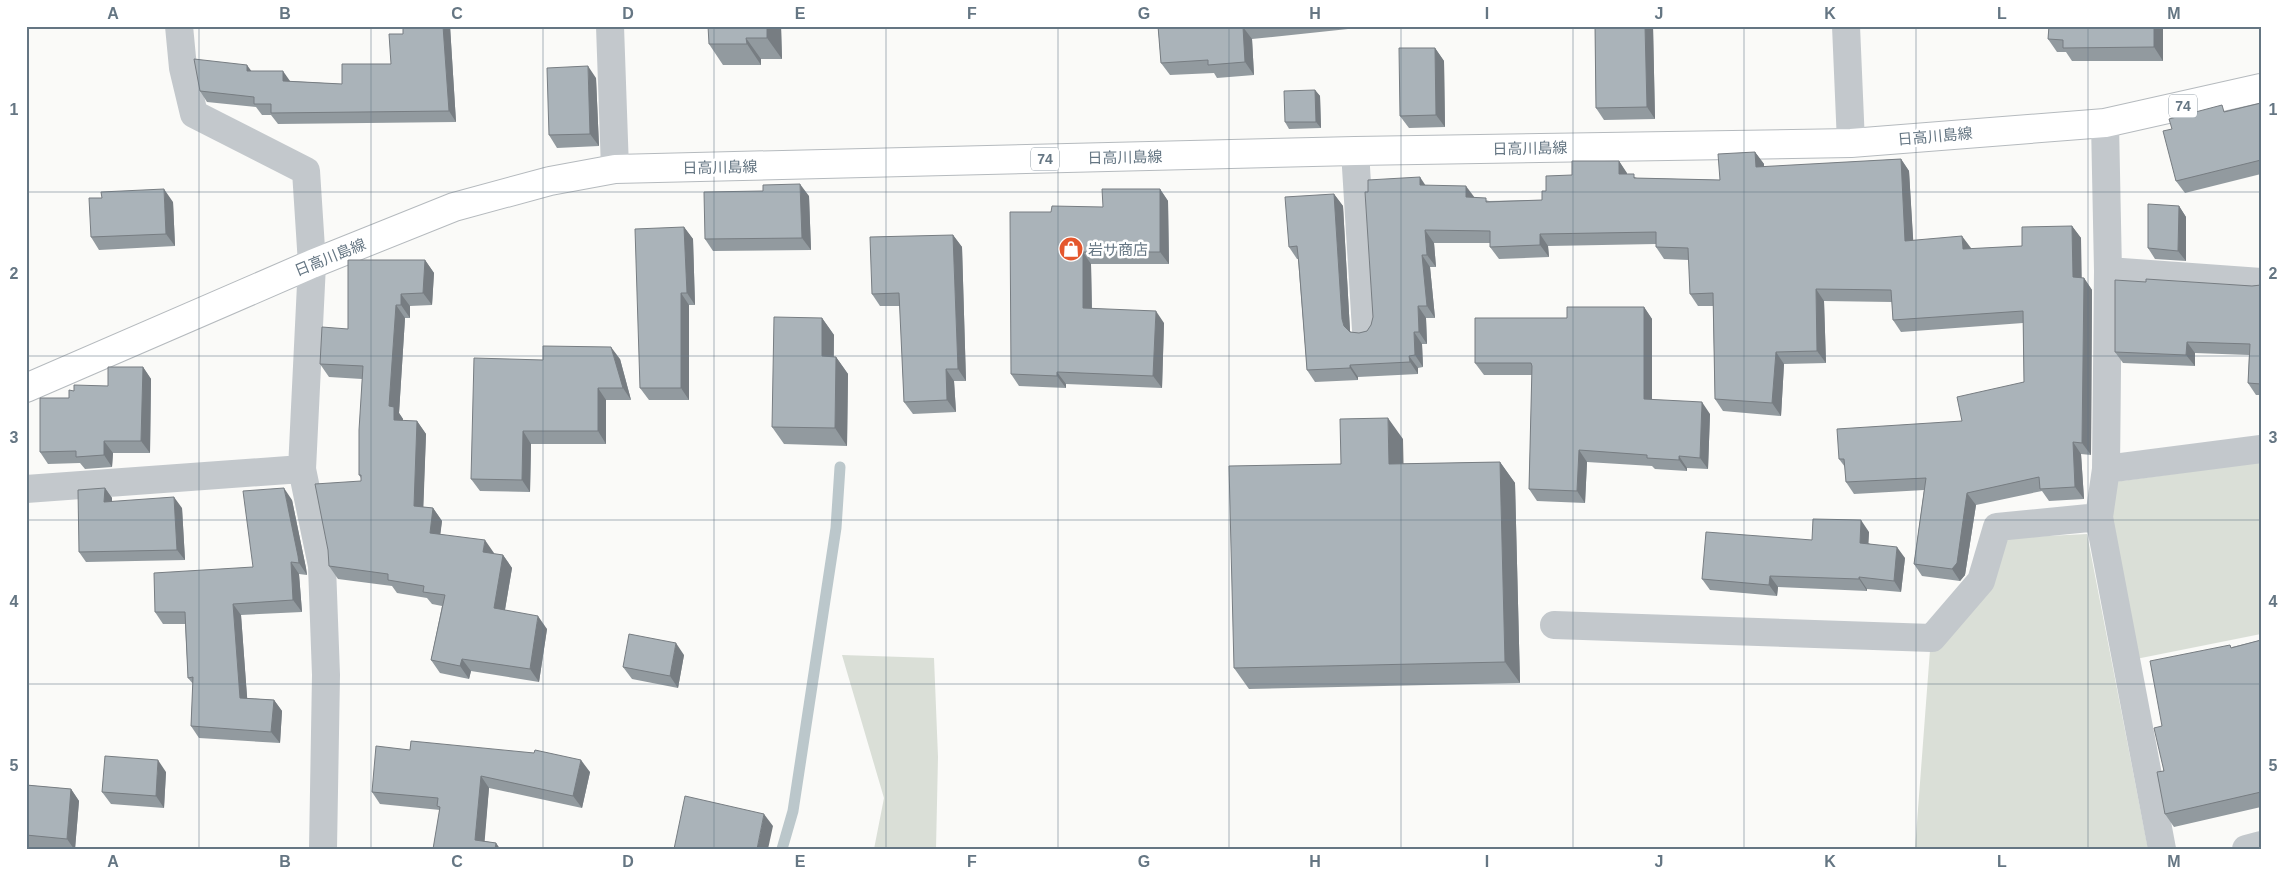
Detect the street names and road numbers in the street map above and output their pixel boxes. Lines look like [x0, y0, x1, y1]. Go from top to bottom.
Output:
road number: 74 [2169, 94, 2197, 118]
street label: 日高川島線 [1897, 124, 1973, 148]
street label: 日高川島線 [1492, 139, 1568, 157]
road number: 74 [1031, 148, 1059, 170]
street label: 日高川島線 [1087, 148, 1163, 166]
street label: 日高川島線 [682, 158, 758, 176]
street label: 日高川島線 [292, 235, 368, 279]

